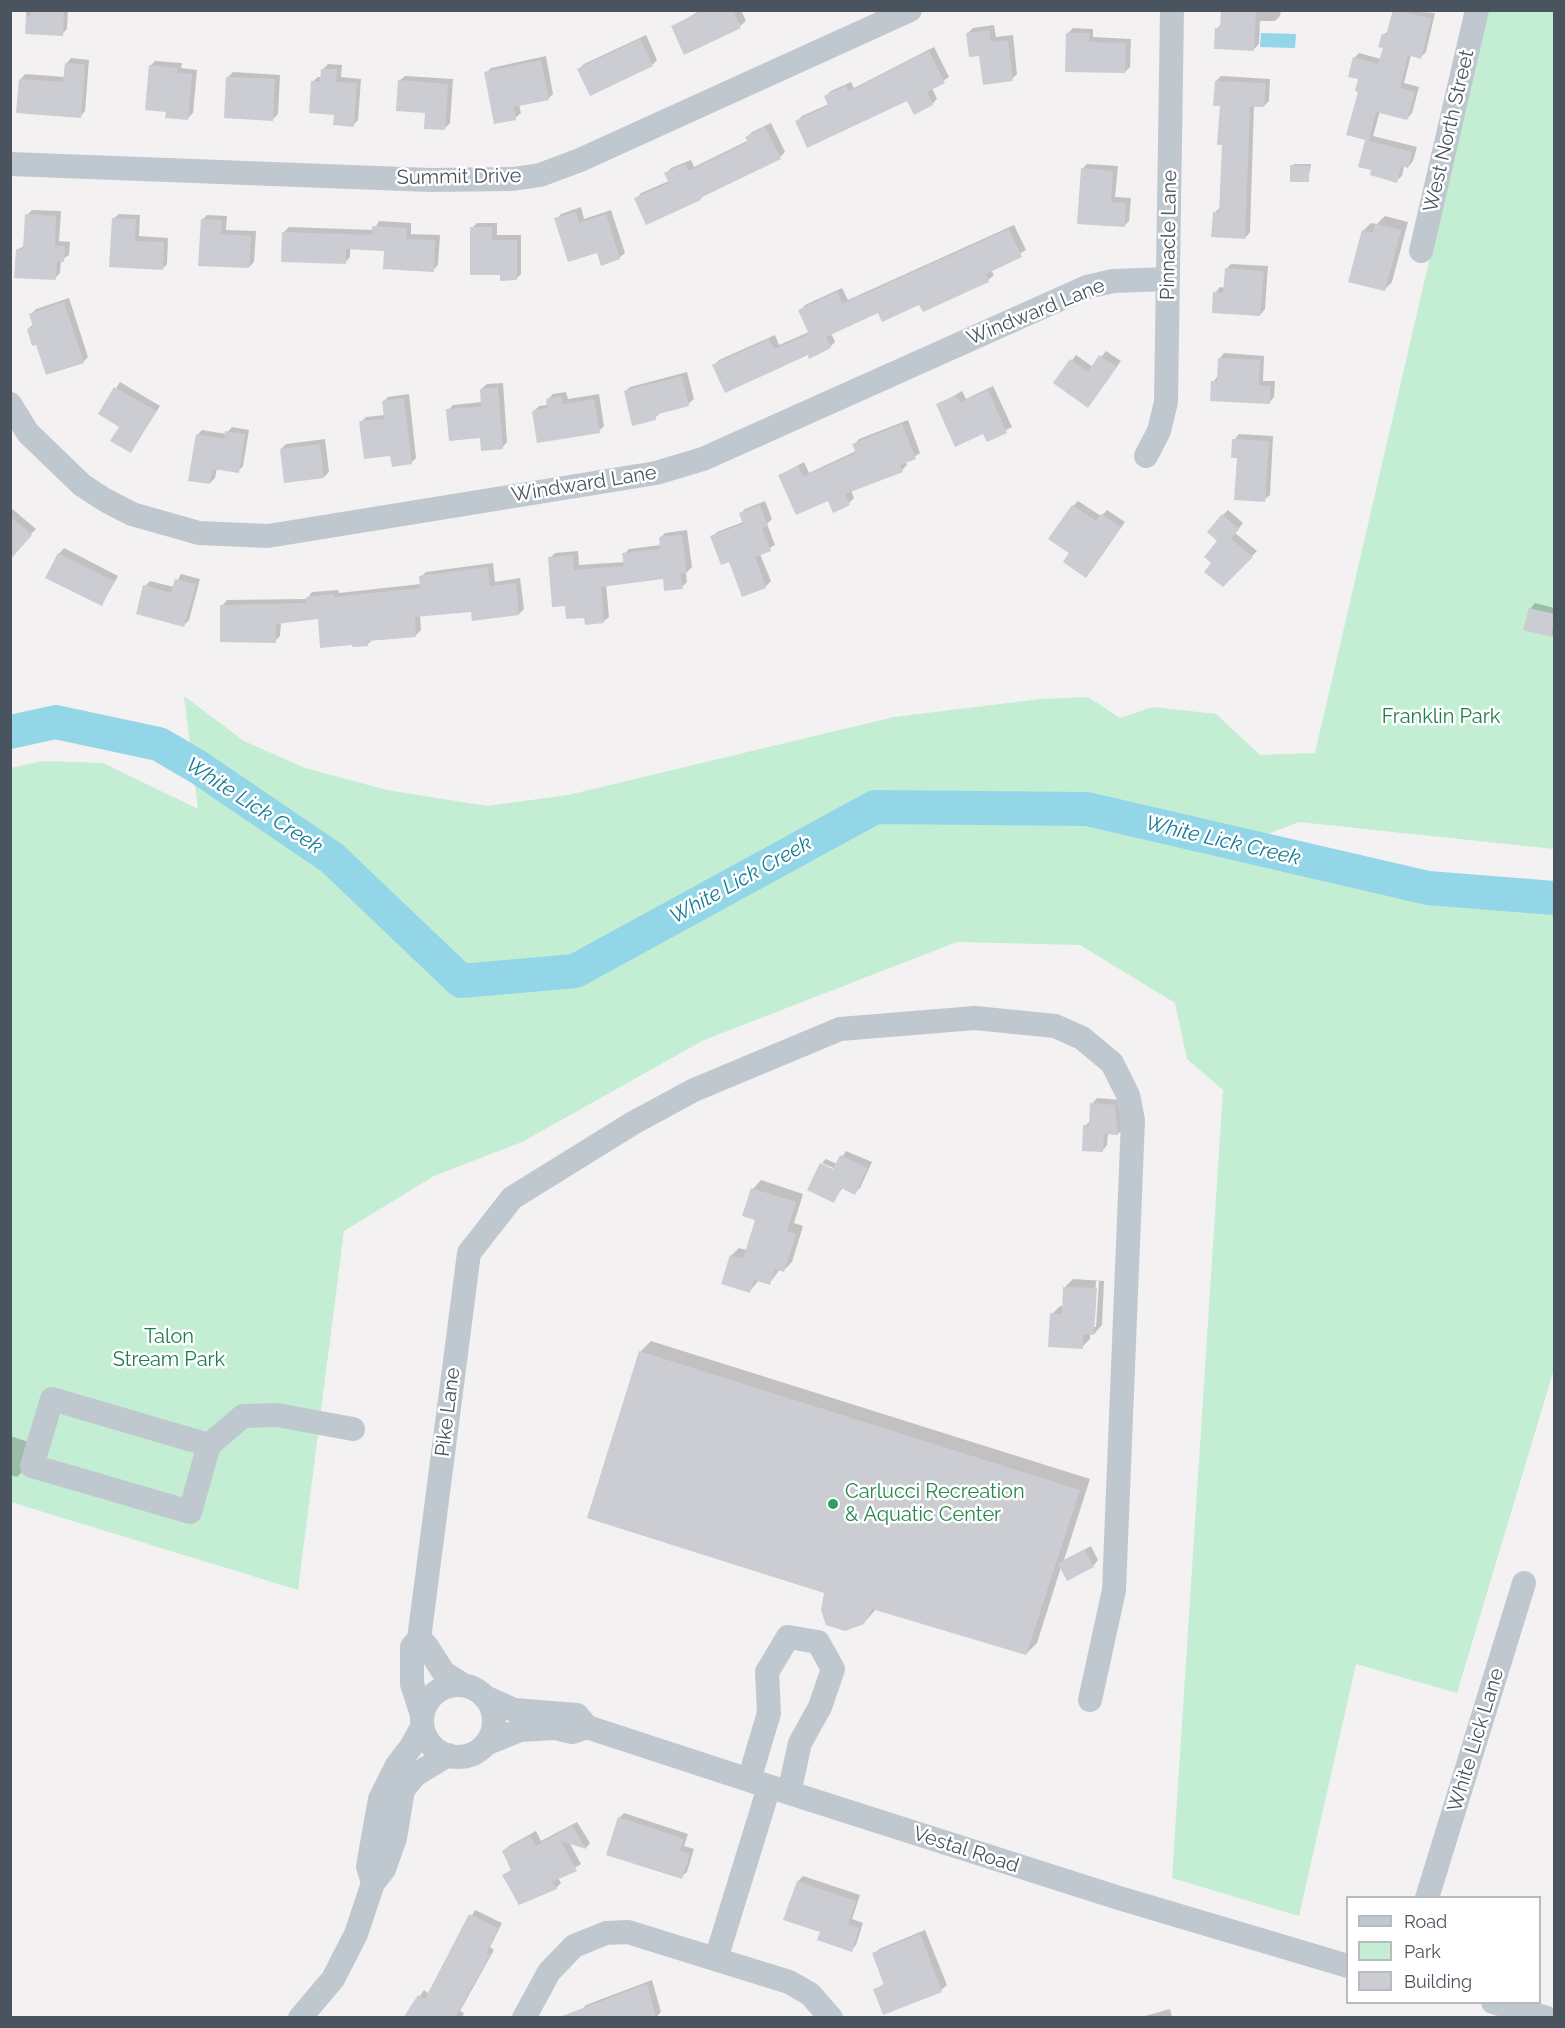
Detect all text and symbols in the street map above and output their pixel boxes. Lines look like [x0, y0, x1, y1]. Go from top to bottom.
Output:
street label: West North Street [1419, 47, 1479, 215]
street label: Summit Drive [396, 164, 522, 190]
street label: Pinnacle Lane [1156, 170, 1182, 300]
street label: Windward Lane [964, 273, 1108, 351]
street label: Windward Lane [510, 461, 658, 507]
park label: Franklin Park [1382, 705, 1500, 729]
water label: White Lick Creek [181, 752, 327, 860]
water label: White Lick Creek [1143, 811, 1303, 871]
water label: White Lick Creek [666, 831, 816, 929]
park label: Talon Stream Park [113, 1325, 225, 1372]
street label: Pike Lane [431, 1366, 465, 1458]
place label: Carlucci Recreation & Aquatic Center [845, 1480, 1025, 1527]
marker: Carlucci Recreation & Aquatic Center [826, 1497, 840, 1511]
street label: White Lick Lane [1443, 1665, 1509, 1815]
street label: Vestal Road [910, 1822, 1022, 1878]
legend [1346, 1896, 1541, 2004]
text: Road [1404, 1911, 1447, 1932]
text: Park [1404, 1941, 1441, 1962]
text: Building [1404, 1971, 1472, 1992]

